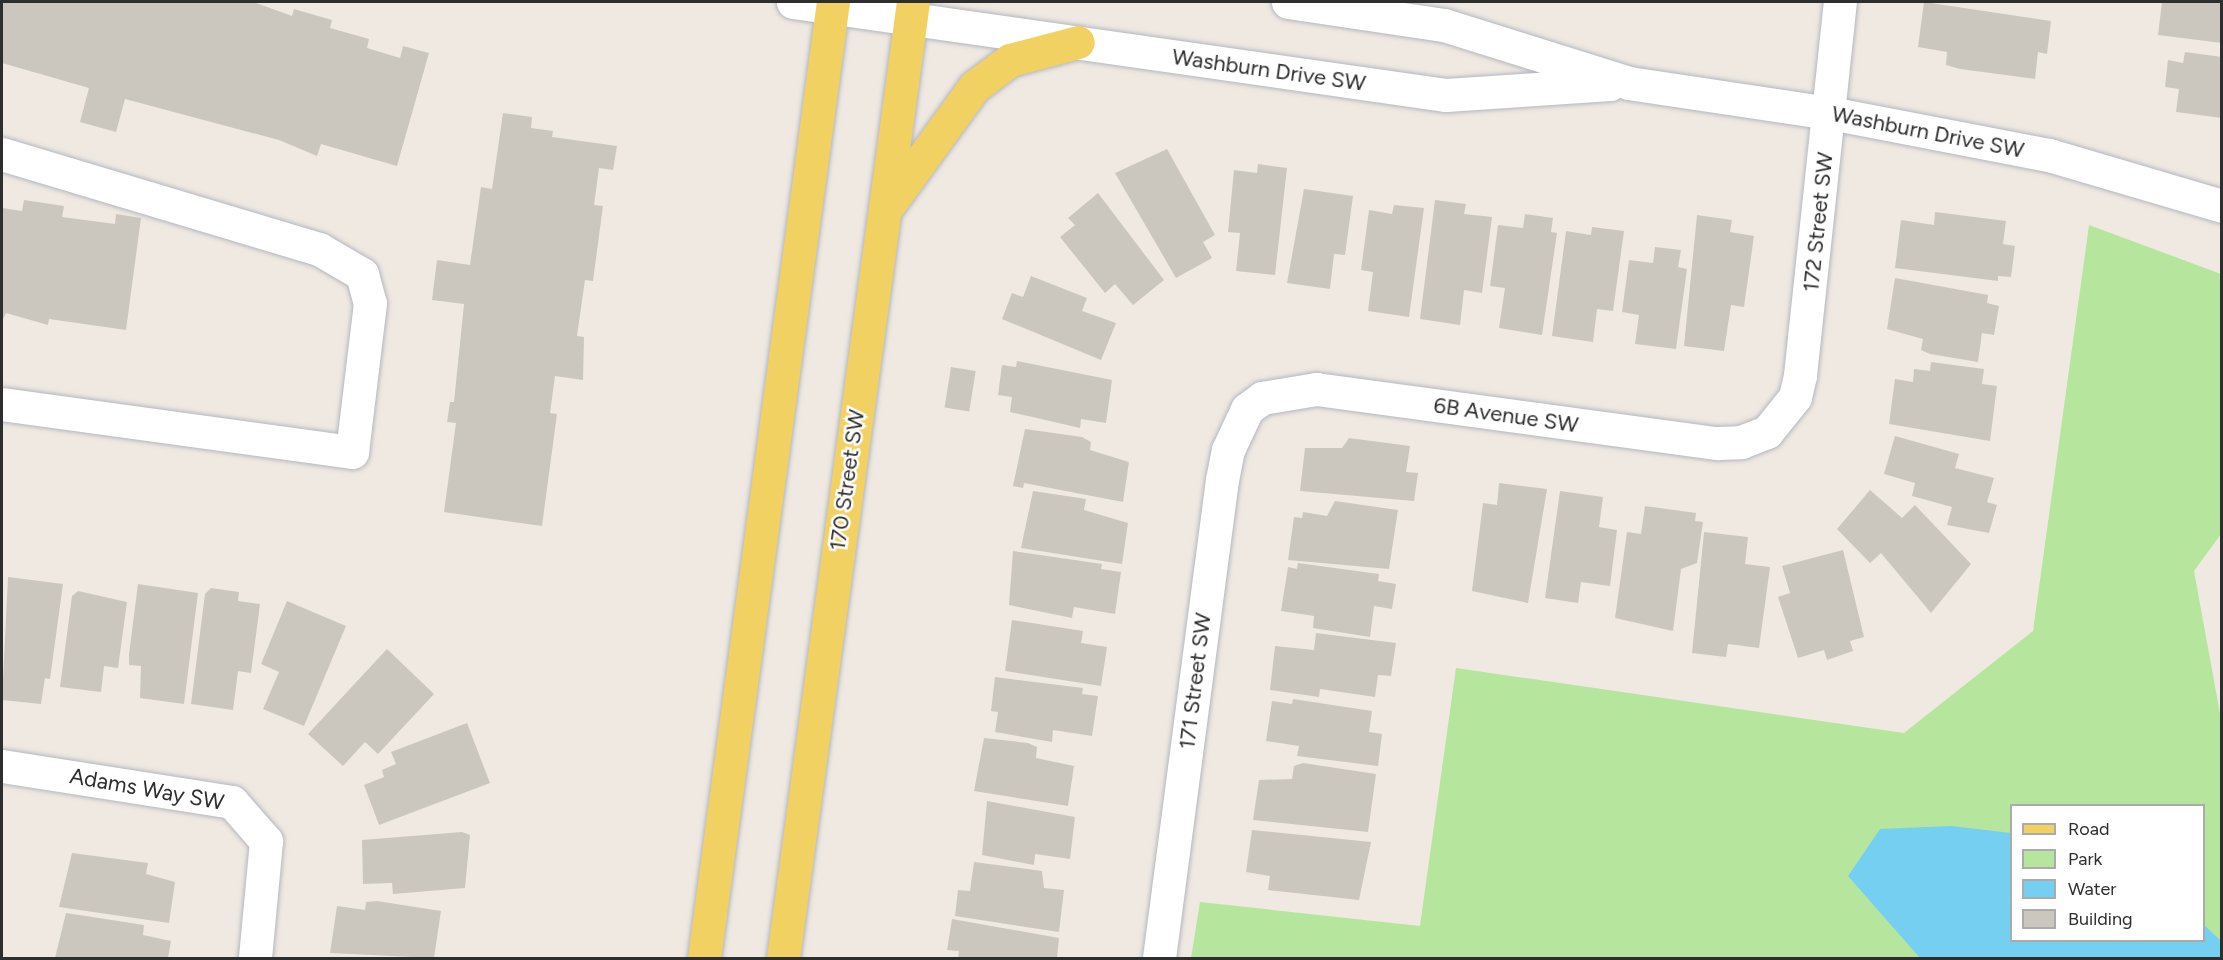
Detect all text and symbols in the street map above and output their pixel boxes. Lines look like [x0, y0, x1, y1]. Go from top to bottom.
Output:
street label: Washburn Drive SW [1171, 43, 1367, 97]
street label: Washburn Drive SW [1830, 100, 2026, 164]
street label: 172 Street SW [1798, 151, 1838, 293]
street label: 6B Avenue SW [1432, 392, 1580, 438]
street label: 170 Street SW [824, 408, 870, 552]
street label: 171 Street SW [1174, 611, 1216, 751]
street label: Adams Way SW [68, 762, 226, 816]
legend [2010, 804, 2205, 942]
text: Road [2068, 818, 2109, 840]
text: Park [2068, 848, 2102, 870]
text: Water [2068, 878, 2116, 900]
text: Building [2068, 908, 2133, 930]

